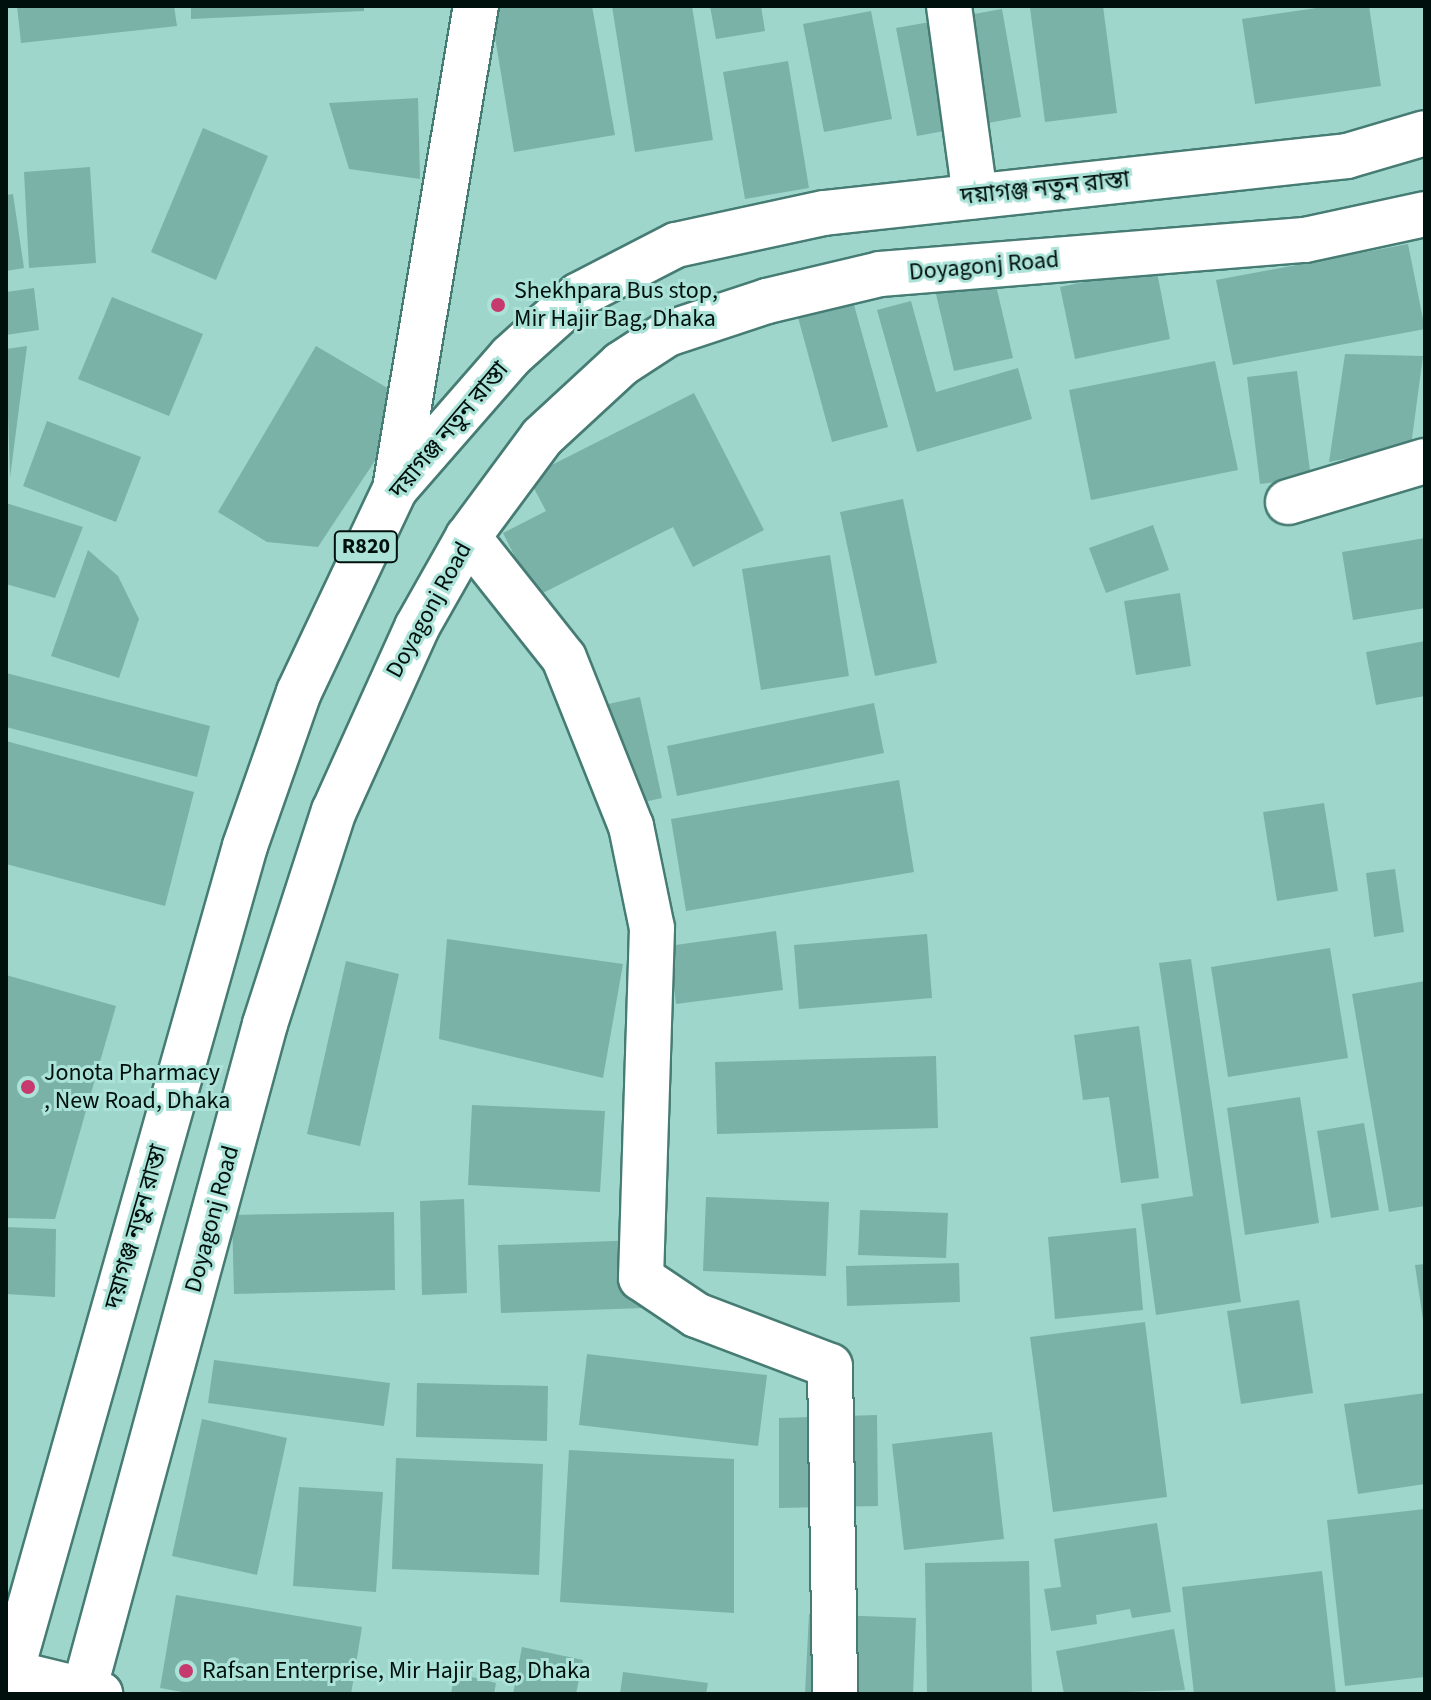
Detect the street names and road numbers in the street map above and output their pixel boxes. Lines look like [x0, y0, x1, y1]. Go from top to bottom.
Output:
street label: দয়াগঞ্জ নতুন রাস্তা [959, 165, 1131, 211]
street label: Doyagonj Road [908, 245, 1060, 287]
street label: দয়াগঞ্জ নতুন রাস্তা [383, 356, 515, 504]
road number: R820 [332, 529, 400, 565]
street label: Doyagonj Road [380, 537, 478, 683]
street label: দয়াগঞ্জ নতুন রাস্তা [99, 1141, 173, 1313]
street label: Doyagonj Road [179, 1143, 245, 1295]

